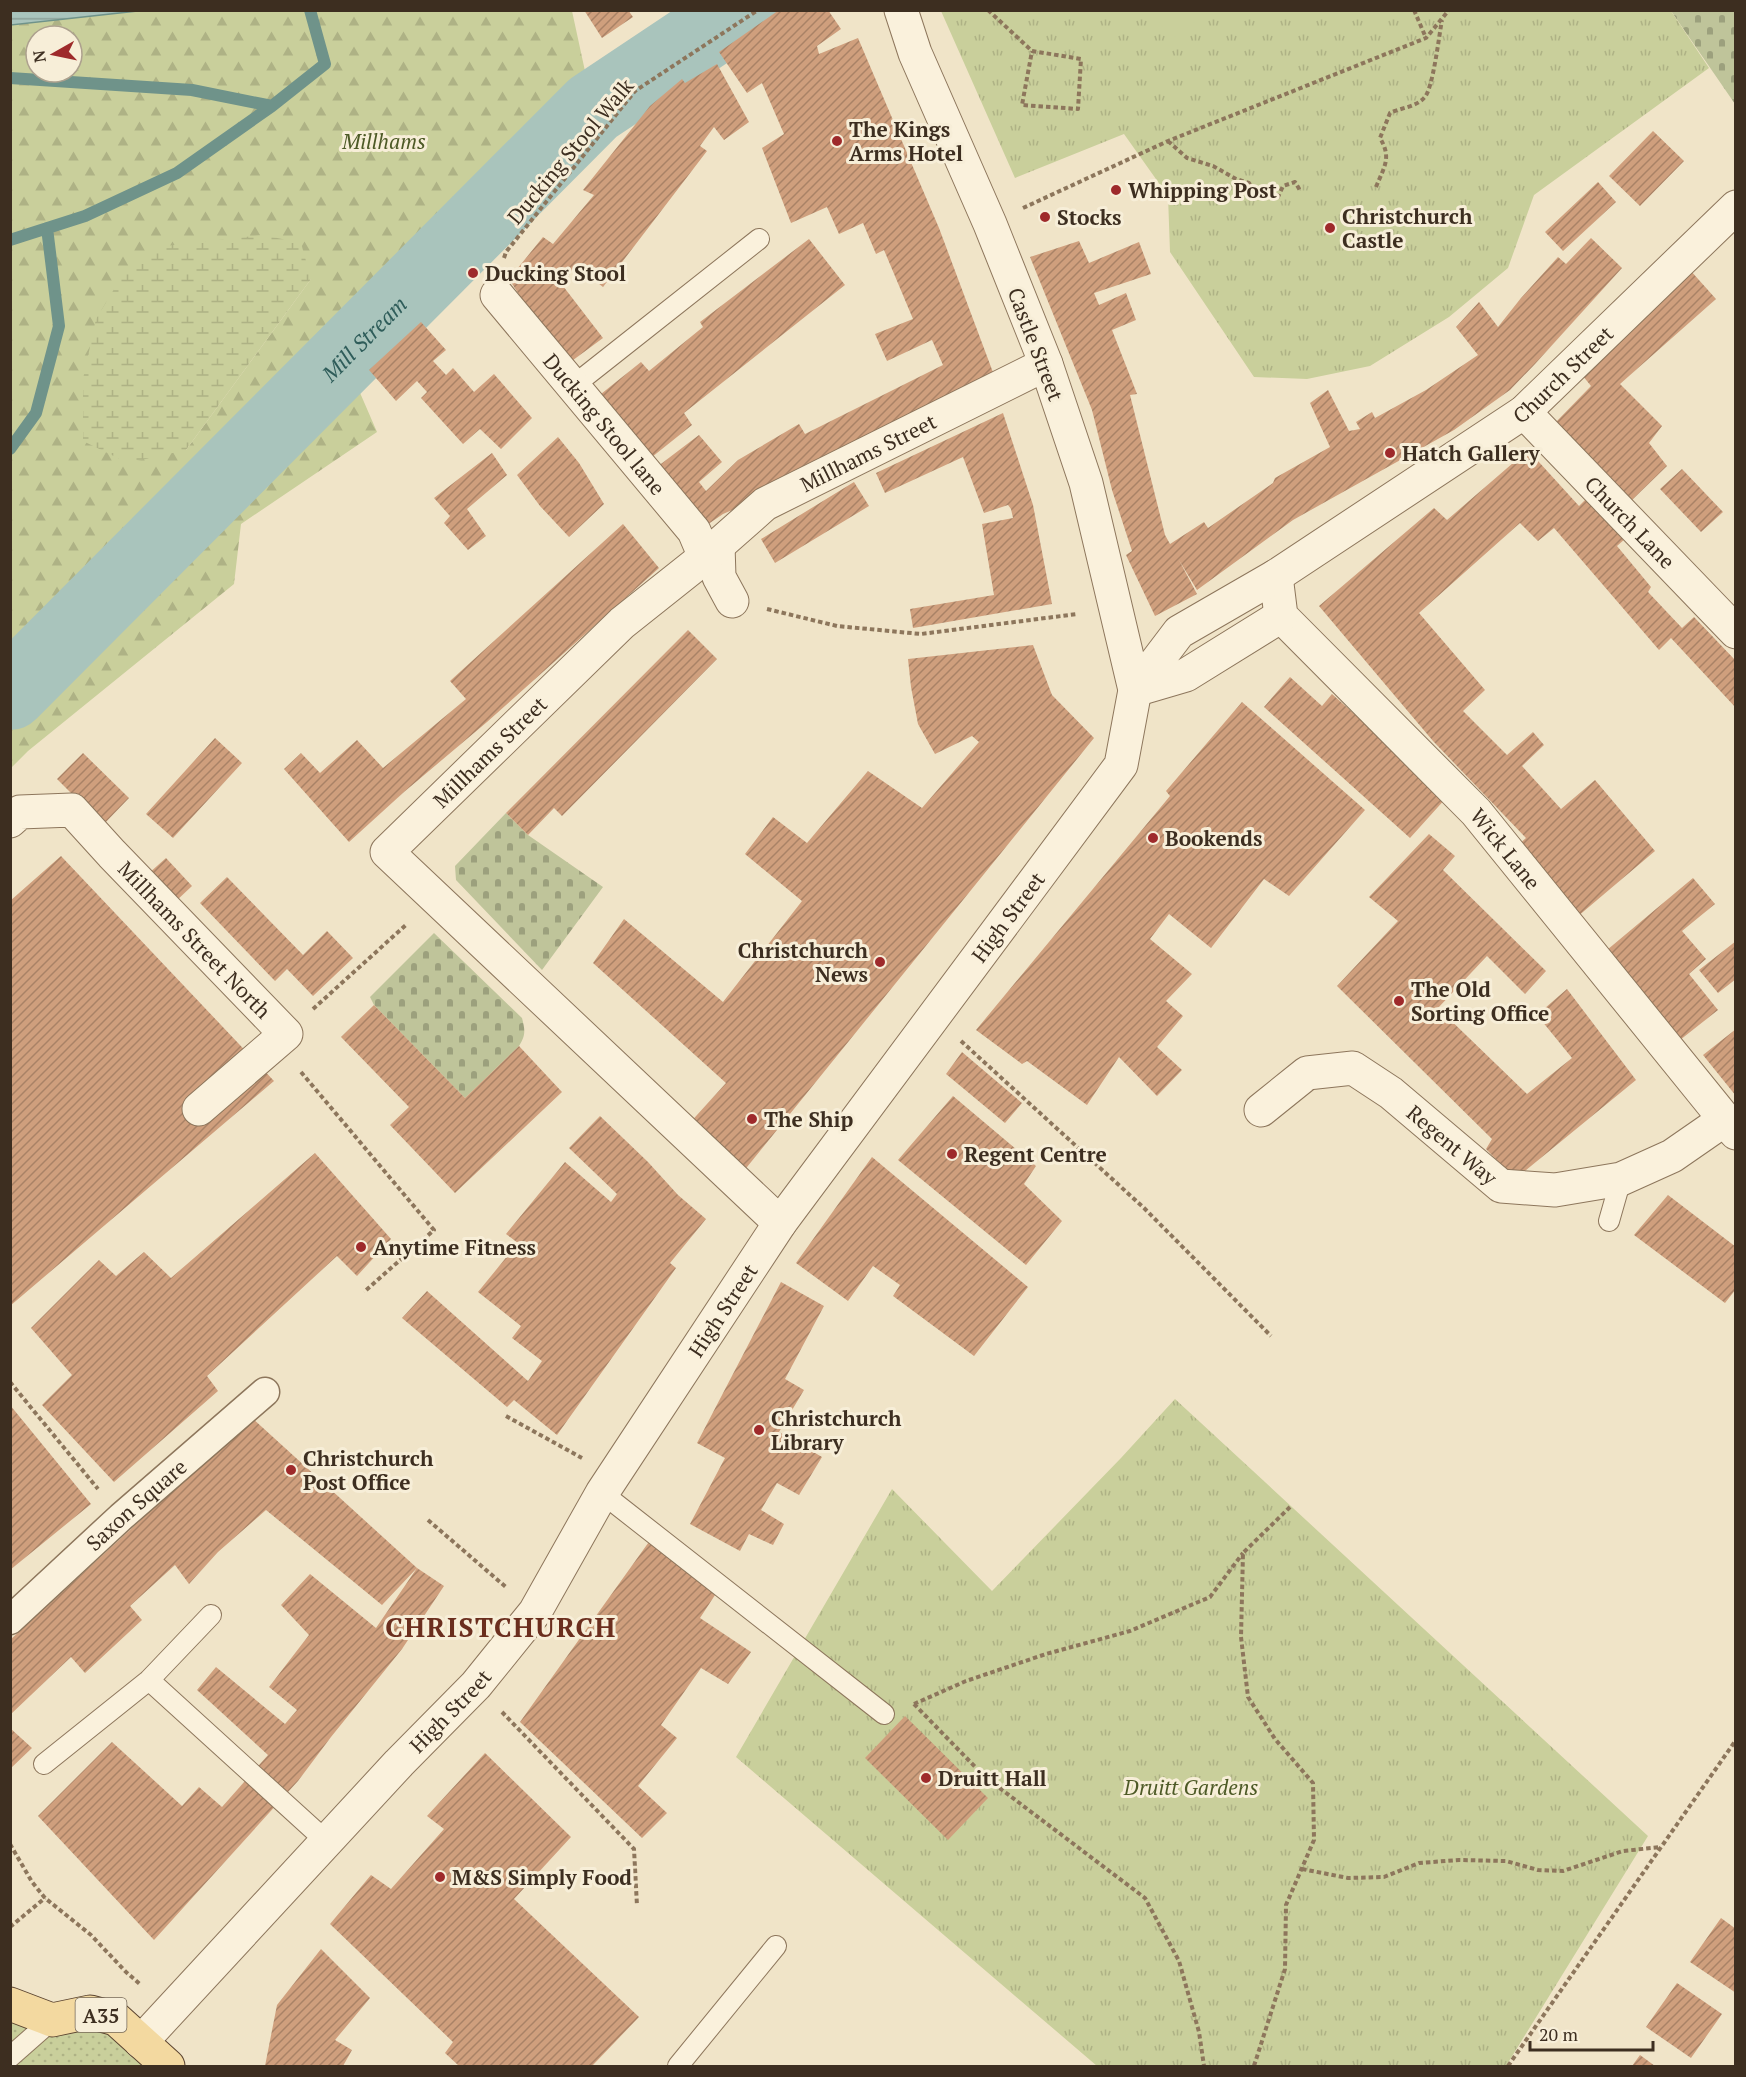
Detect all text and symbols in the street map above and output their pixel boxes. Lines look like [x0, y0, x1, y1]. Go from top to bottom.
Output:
north arrow [24, 24, 84, 84]
text: N [27, 49, 51, 64]
street label: Ducking Stool Walk [501, 72, 639, 230]
place label: The Kings Arms Hotel [849, 115, 963, 167]
park label: Millhams [341, 127, 426, 155]
marker: The Kings Arms Hotel [830, 134, 844, 148]
place label: Whipping Post [1128, 176, 1277, 204]
marker: Whipping Post [1109, 183, 1123, 197]
place label: Christchurch Castle [1342, 202, 1473, 254]
place label: Stocks [1057, 203, 1121, 231]
marker: Stocks [1038, 210, 1052, 224]
marker: Christchurch Castle [1323, 221, 1337, 235]
place label: Ducking Stool [485, 259, 626, 287]
marker: Ducking Stool [466, 266, 480, 280]
street label: Castle Street [1002, 283, 1070, 405]
water label: Mill Stream [314, 289, 413, 388]
street label: Church Street [1507, 319, 1619, 430]
street label: Ducking Stool lane [537, 347, 672, 501]
street label: Millhams Street [795, 407, 941, 498]
place label: Hatch Gallery [1402, 439, 1541, 467]
marker: Hatch Gallery [1383, 446, 1397, 460]
street label: Church Lane [1579, 470, 1681, 575]
street label: Millhams Street [427, 690, 553, 814]
street label: Wick Lane [1464, 802, 1547, 895]
place label: Bookends [1165, 824, 1262, 852]
marker: Bookends [1146, 831, 1160, 845]
street label: Millhams Street North [112, 855, 277, 1024]
street label: High Street [965, 866, 1051, 968]
place label: Christchurch News [738, 936, 869, 988]
marker: Christchurch News [873, 955, 887, 969]
place label: The Old Sorting Office [1411, 975, 1549, 1027]
marker: The Old Sorting Office [1392, 994, 1406, 1008]
street label: Regent Way [1401, 1099, 1504, 1191]
place label: The Ship [764, 1105, 854, 1133]
marker: The Ship [745, 1112, 759, 1126]
place label: Regent Centre [964, 1140, 1107, 1168]
marker: Regent Centre [945, 1147, 959, 1161]
place label: Anytime Fitness [373, 1233, 536, 1261]
marker: Anytime Fitness [354, 1240, 368, 1254]
street label: High Street [682, 1258, 764, 1362]
place label: Christchurch Library [771, 1404, 902, 1456]
marker: Christchurch Library [752, 1423, 766, 1437]
place label: Christchurch Post Office [303, 1444, 434, 1496]
street label: Saxon Square [80, 1452, 192, 1557]
marker: Christchurch Post Office [284, 1463, 298, 1477]
district label: CHRISTCHURCH [385, 1609, 617, 1645]
street label: High Street [403, 1663, 497, 1759]
place label: Druitt Hall [938, 1764, 1047, 1792]
marker: Druitt Hall [919, 1771, 933, 1785]
park label: Druitt Gardens [1123, 1773, 1258, 1801]
place label: M&S Simply Food [452, 1863, 632, 1891]
marker: M&S Simply Food [433, 1870, 447, 1884]
road number: A35 [76, 1998, 126, 2032]
scale bar [1530, 2014, 1653, 2052]
text: 20 m [1539, 2022, 1579, 2046]

